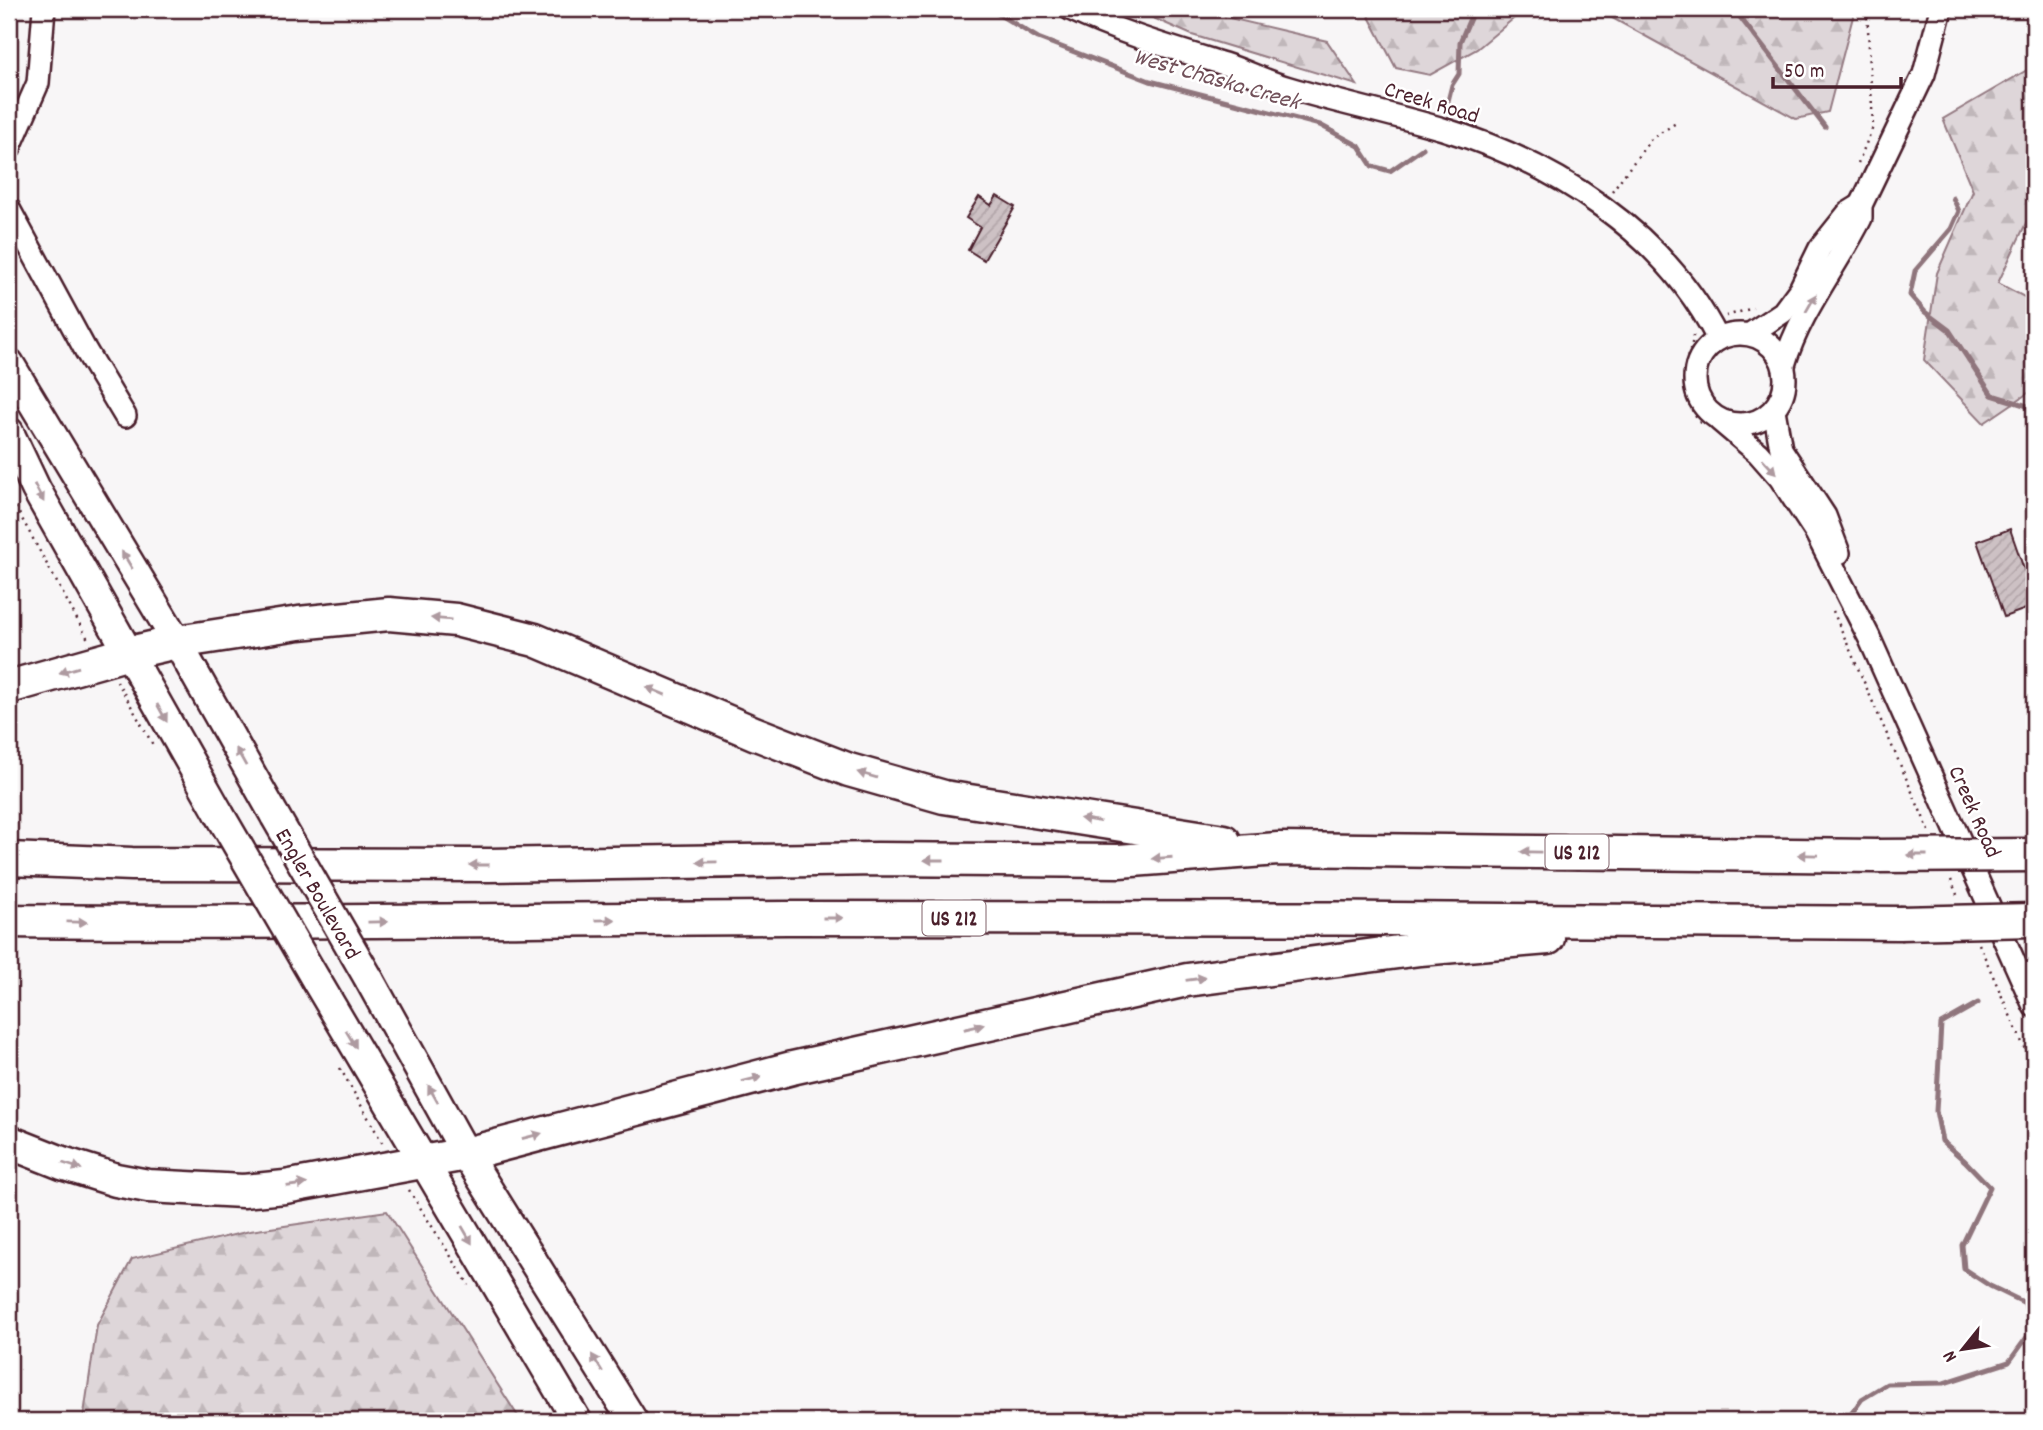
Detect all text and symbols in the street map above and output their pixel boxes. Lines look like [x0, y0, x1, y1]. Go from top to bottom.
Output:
water label: West Chaska Creek [1129, 41, 1305, 121]
scale bar [1773, 46, 1901, 90]
text: 50 m [1784, 58, 1824, 88]
street label: Creek Road [1379, 74, 1483, 134]
one-way arrow [1805, 294, 1817, 313]
one-way arrow [1761, 457, 1777, 474]
one-way arrow [33, 483, 45, 503]
one-way arrow [121, 550, 134, 569]
one-way arrow [430, 613, 452, 624]
one-way arrow [58, 665, 80, 676]
one-way arrow [645, 686, 666, 697]
one-way arrow [156, 703, 168, 722]
one-way arrow [235, 747, 247, 766]
street label: Creek Road [1938, 761, 2008, 864]
one-way arrow [856, 770, 877, 780]
one-way arrow [1079, 814, 1101, 825]
street label: Engler Boulevard [265, 823, 367, 967]
road number: US 212 [1546, 834, 1608, 870]
one-way arrow [1520, 846, 1542, 858]
one-way arrow [1797, 849, 1819, 861]
one-way arrow [1906, 850, 1928, 861]
one-way arrow [1150, 853, 1172, 864]
one-way arrow [923, 854, 945, 866]
one-way arrow [695, 856, 717, 867]
one-way arrow [468, 859, 490, 871]
road number: US 212 [922, 900, 986, 936]
one-way arrow [822, 912, 844, 924]
one-way arrow [595, 914, 617, 926]
one-way arrow [66, 916, 88, 927]
one-way arrow [367, 916, 389, 928]
one-way arrow [1185, 973, 1207, 984]
one-way arrow [963, 1021, 985, 1032]
one-way arrow [345, 1029, 357, 1048]
one-way arrow [741, 1073, 763, 1084]
one-way arrow [427, 1085, 439, 1104]
one-way arrow [522, 1131, 543, 1141]
one-way arrow [62, 1162, 83, 1172]
one-way arrow [286, 1180, 308, 1191]
one-way arrow [460, 1225, 473, 1244]
north arrow [1927, 1314, 1997, 1384]
text: N [1937, 1345, 1965, 1367]
one-way arrow [590, 1354, 603, 1373]

